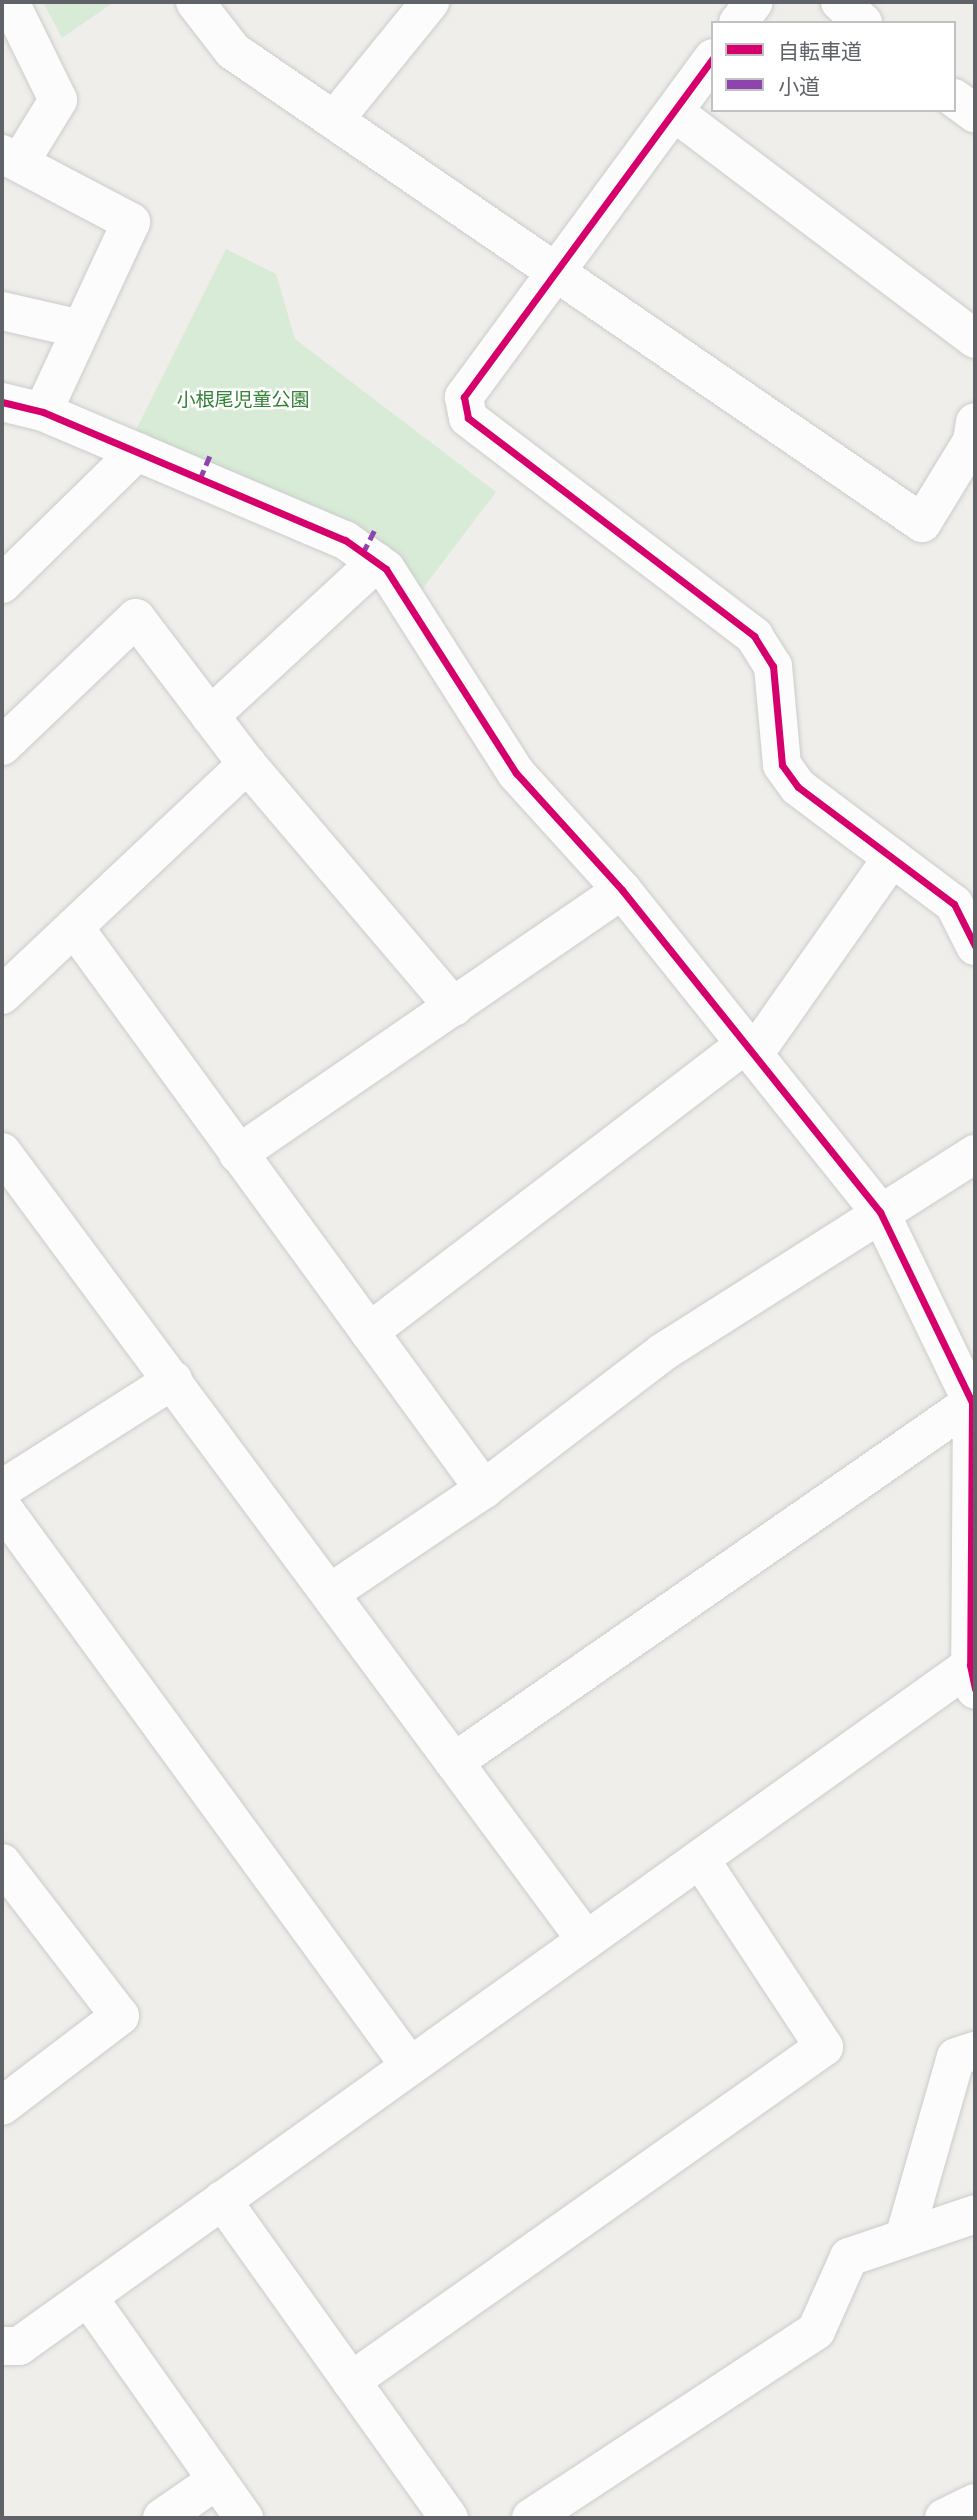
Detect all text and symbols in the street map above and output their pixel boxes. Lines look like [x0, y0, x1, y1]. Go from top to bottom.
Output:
legend [711, 21, 956, 112]
text: 自転車道 [778, 39, 862, 64]
text: 小道 [778, 74, 820, 99]
park label: 小根尾児童公園 [177, 389, 309, 411]

